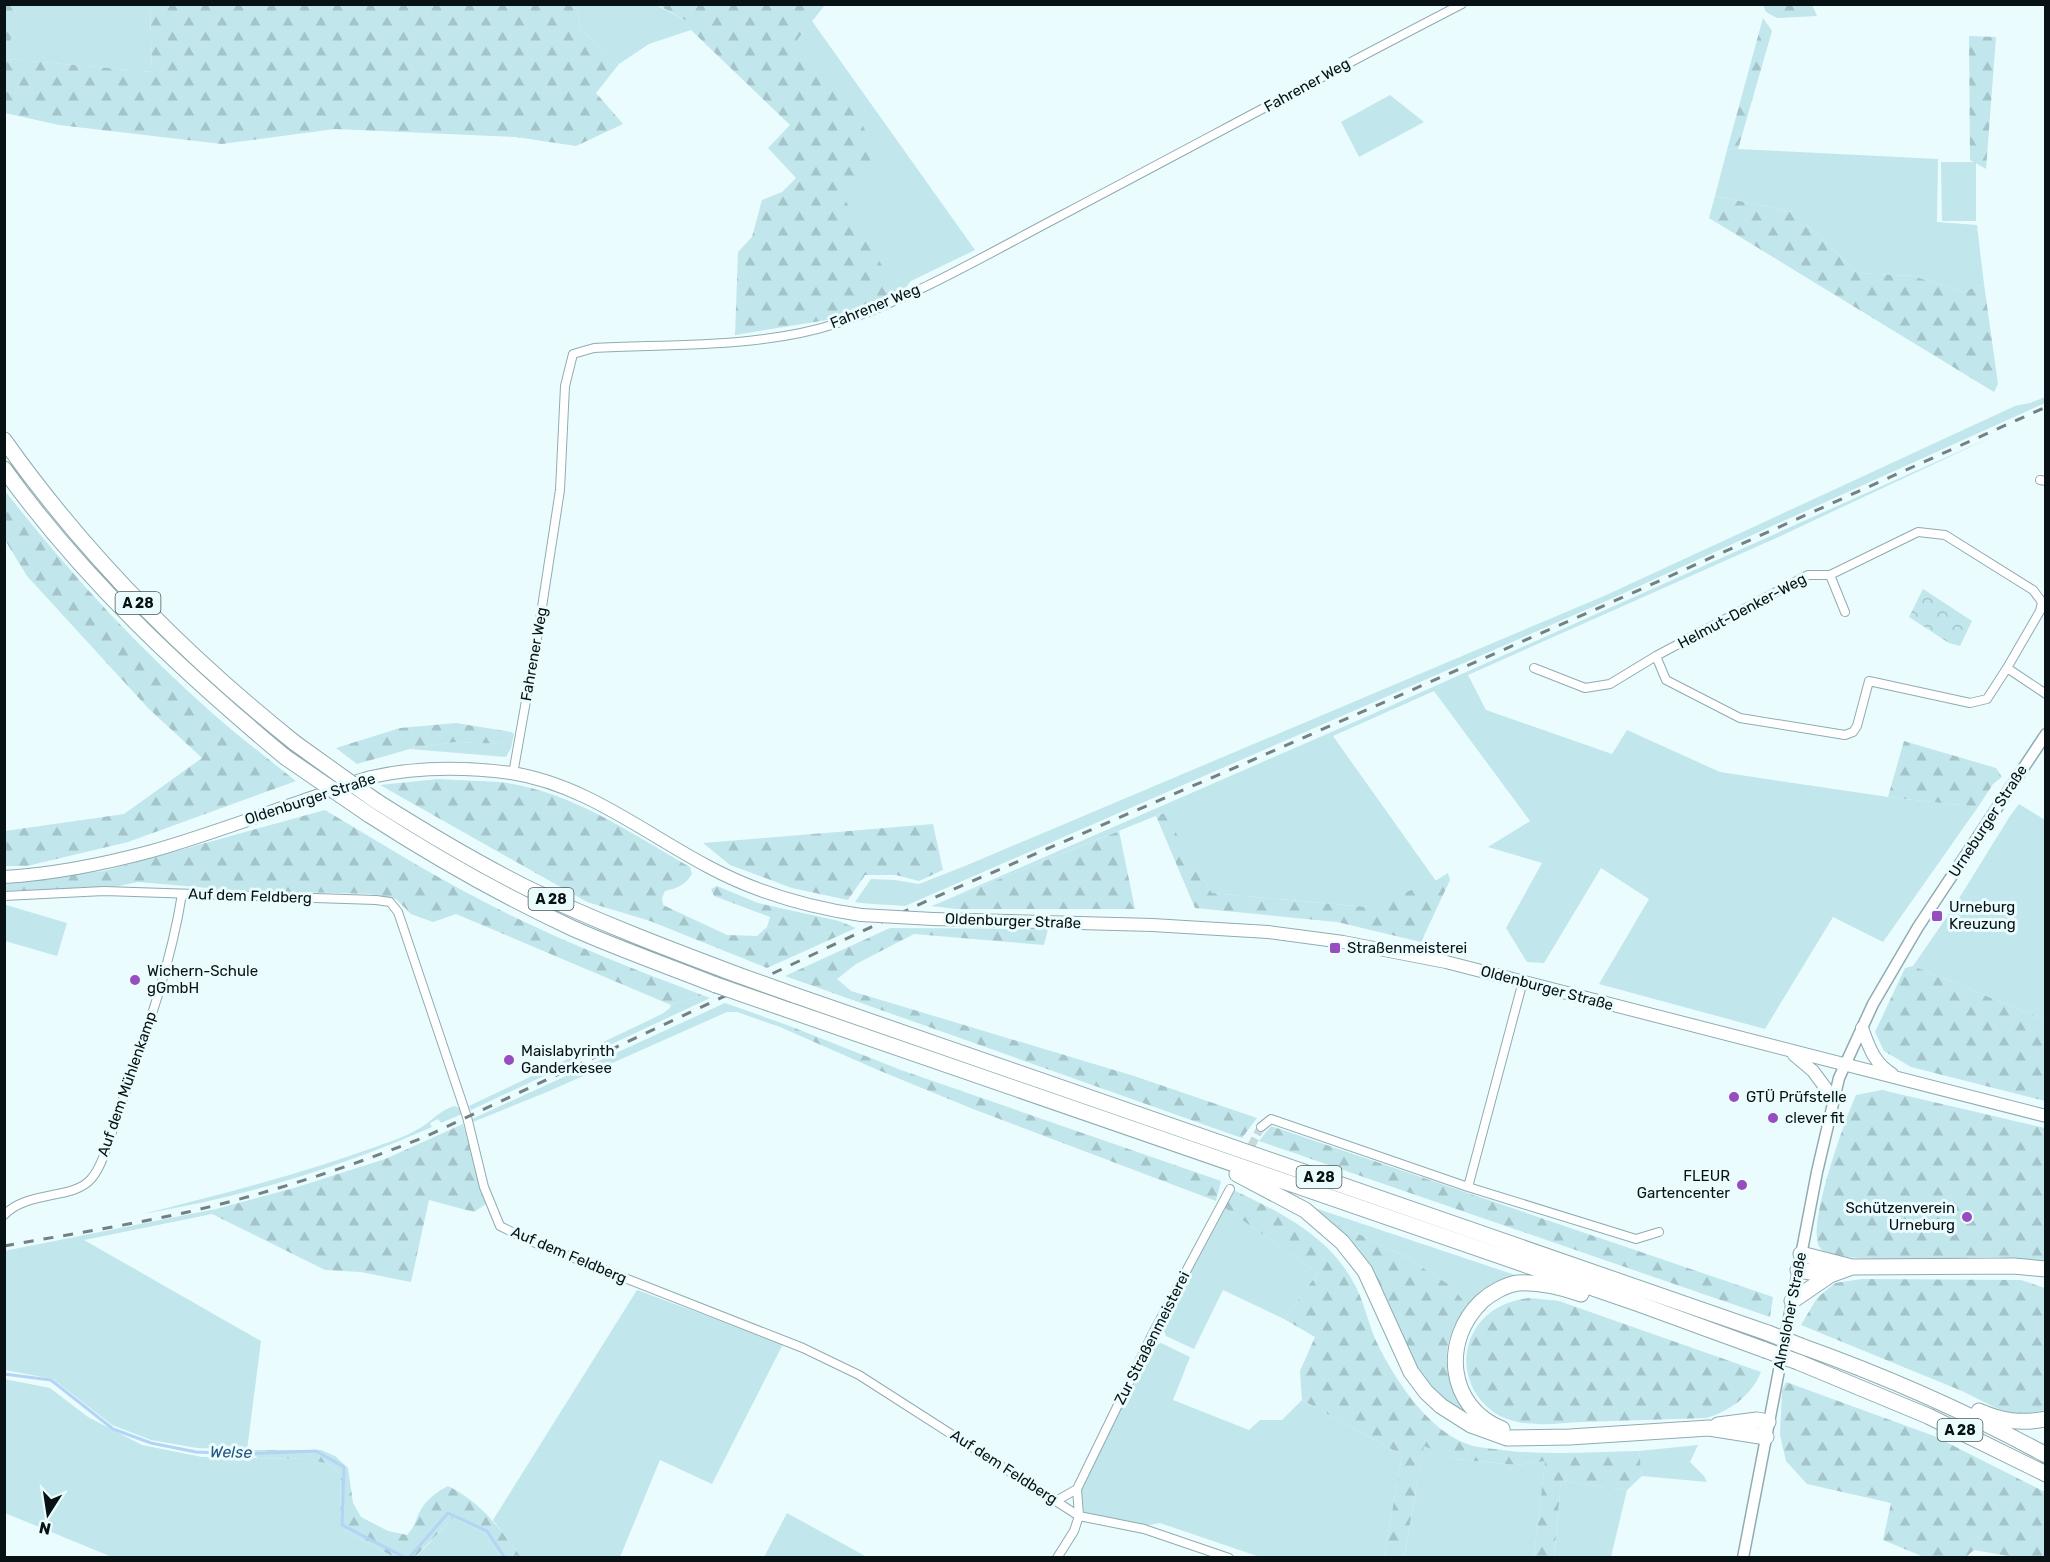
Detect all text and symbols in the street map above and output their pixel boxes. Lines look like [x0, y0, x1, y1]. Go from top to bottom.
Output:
street label: Fahrener Weg [1261, 54, 1353, 116]
street label: Fahrener Weg [828, 280, 922, 332]
street label: Helmut-Denker-Weg [1675, 570, 1809, 652]
road number: A 28 [116, 592, 160, 614]
street label: Fahrener Weg [517, 606, 551, 702]
street label: Urneburger Straße [1945, 762, 2031, 880]
street label: Oldenburger Straße [242, 769, 378, 829]
street label: Auf dem Feldberg [188, 885, 312, 907]
road number: A 28 [528, 888, 574, 910]
place label: Urneburg Kreuzung [1949, 898, 2016, 933]
marker: Urneburg Kreuzung [1930, 909, 1944, 923]
street label: Oldenburger Straße [945, 910, 1081, 932]
place label: Straßenmeisterei [1347, 939, 1467, 957]
marker: Straßenmeisterei [1328, 941, 1342, 955]
place label: Wichern-Schule gGmbH [147, 962, 258, 997]
street label: Oldenburger Straße [1479, 962, 1615, 1014]
marker: Wichern-Schule gGmbH [128, 973, 142, 987]
street label: Auf dem Mühlenkamp [94, 1009, 160, 1159]
place label: Maislabyrinth Ganderkesee [521, 1042, 615, 1077]
marker: Maislabyrinth Ganderkesee [502, 1053, 516, 1067]
place label: GTÜ Prüfstelle [1746, 1088, 1847, 1106]
marker: GTÜ Prüfstelle [1727, 1090, 1741, 1104]
place label: clever fit [1785, 1109, 1844, 1127]
marker: clever fit [1766, 1111, 1780, 1125]
road number: A 28 [1296, 1166, 1342, 1188]
place label: FLEUR Gartencenter [1637, 1167, 1730, 1202]
marker: FLEUR Gartencenter [1735, 1178, 1749, 1192]
place label: Schützenverein Urneburg [1845, 1199, 1955, 1234]
marker: Schützenverein Urneburg [1960, 1210, 1974, 1224]
street label: Auf dem Feldberg [508, 1223, 630, 1287]
street label: Almsloher Straße [1770, 1250, 1810, 1372]
street label: Zur Straßenmeisterei [1111, 1268, 1193, 1408]
road number: A 28 [1938, 1419, 1982, 1441]
street label: Auf dem Feldberg [947, 1426, 1061, 1508]
water label: Welse [210, 1442, 252, 1462]
north arrow [18, 1484, 78, 1544]
text: N [37, 1518, 53, 1539]

